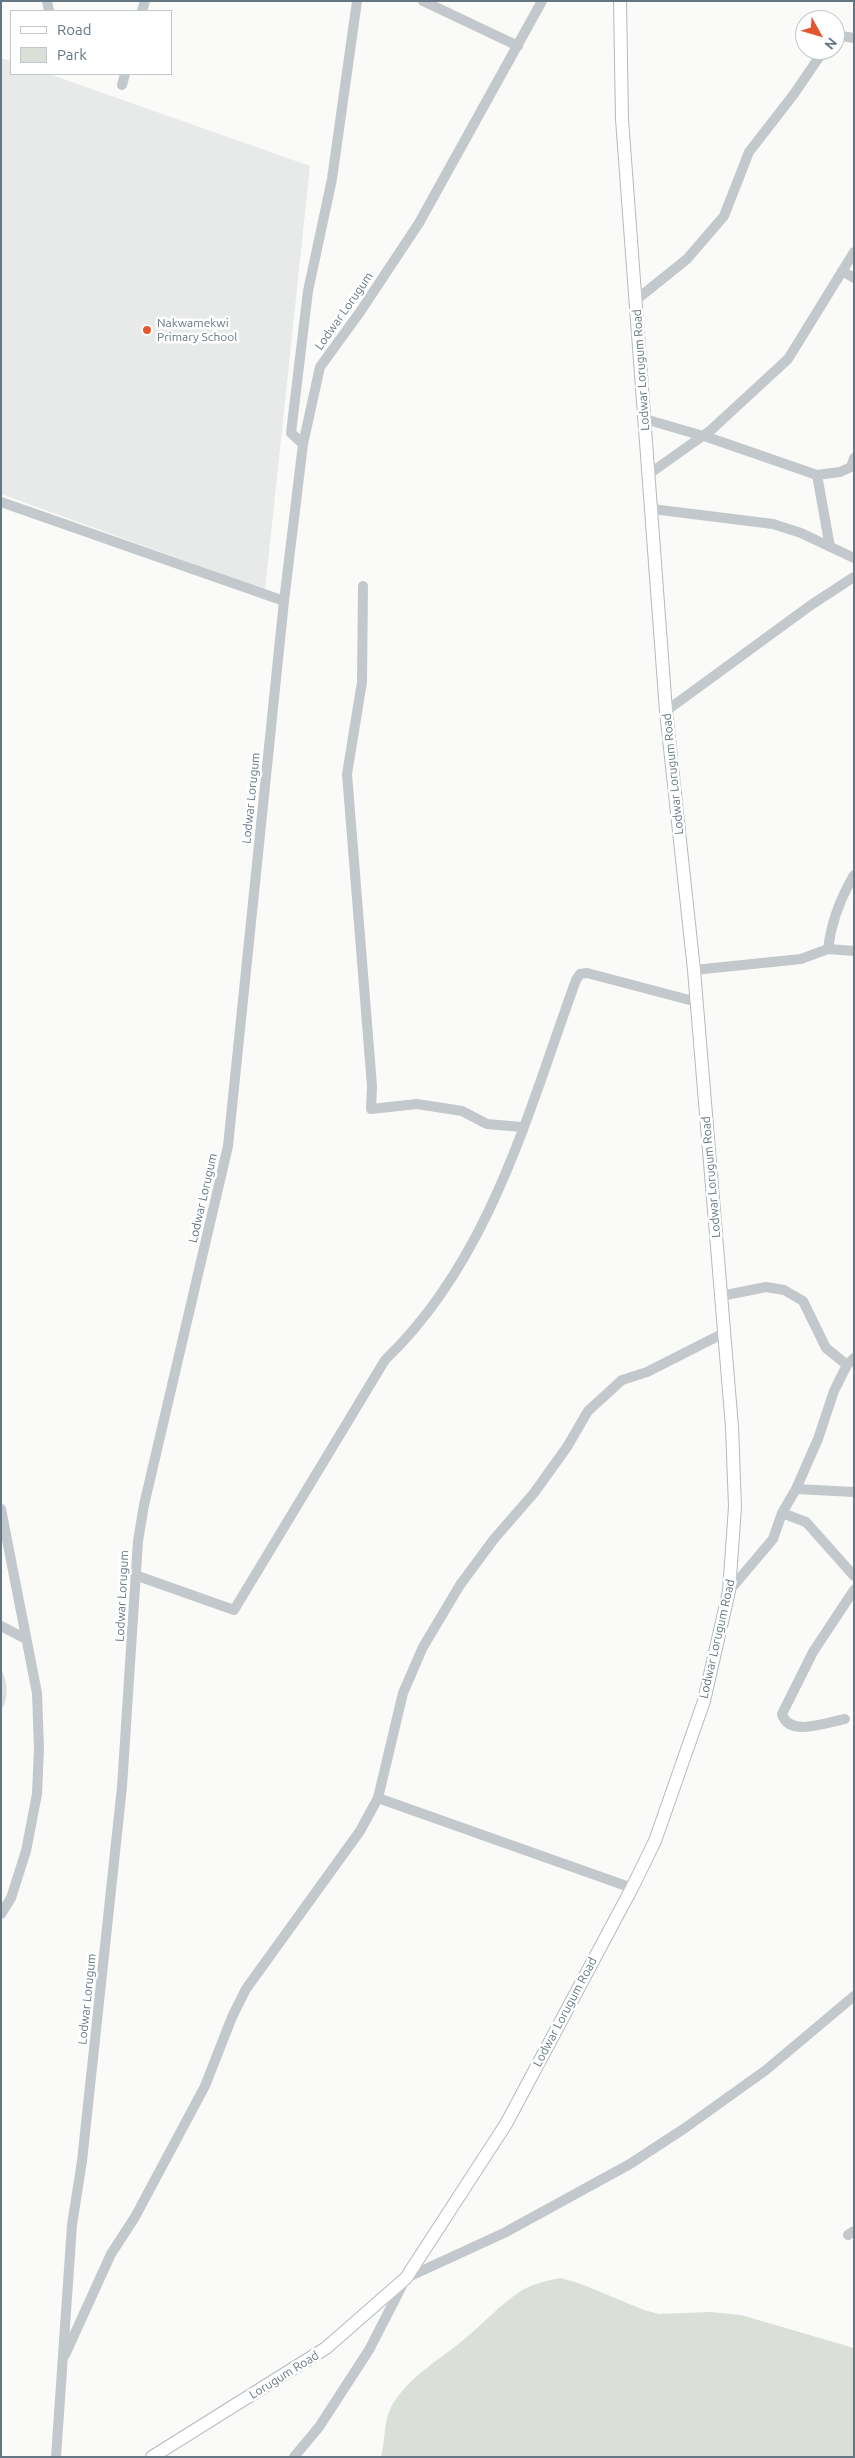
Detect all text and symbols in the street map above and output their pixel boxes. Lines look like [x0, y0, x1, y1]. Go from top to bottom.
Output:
legend [10, 10, 172, 75]
north arrow [795, 10, 845, 60]
text: Road [57, 21, 92, 38]
text: N [821, 35, 840, 53]
text: Park [57, 46, 87, 63]
street label: Lodwar Lorugum [312, 269, 376, 353]
street label: Lodwar Lorugum Road [630, 309, 652, 431]
place label: Nakwamekwi Primary School [157, 316, 237, 344]
marker: Nakwamekwi Primary School [141, 324, 153, 336]
street label: Lodwar Lorugum Road [659, 713, 687, 835]
street label: Lodwar Lorugum [239, 752, 263, 844]
street label: Lodwar Lorugum Road [699, 1116, 723, 1238]
street label: Lodwar Lorugum [186, 1152, 220, 1244]
street label: Lodwar Lorugum [112, 1550, 132, 1642]
street label: Lodwar Lorugum Road [696, 1578, 738, 1700]
street label: Lodwar Lorugum [75, 1953, 99, 2045]
street label: Lodwar Lorugum Road [530, 1955, 600, 2069]
street label: Lorugum Road [247, 2348, 321, 2402]

